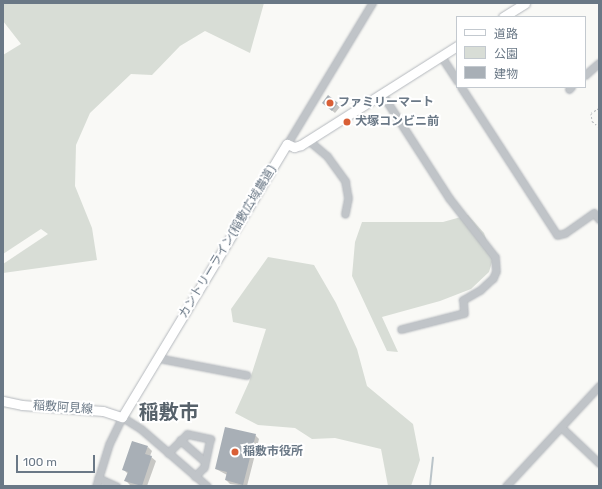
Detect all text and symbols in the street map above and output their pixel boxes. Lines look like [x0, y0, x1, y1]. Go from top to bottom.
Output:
legend [456, 16, 586, 88]
text: 道路 [494, 27, 518, 41]
text: 公園 [494, 47, 518, 61]
text: 建物 [494, 67, 518, 81]
place label: ファミリーマート [338, 96, 434, 110]
marker: ファミリーマート [325, 98, 335, 108]
place label: 犬塚コンビニ前 [355, 115, 439, 129]
marker: 犬塚コンビニ前 [342, 117, 352, 127]
street label: カントリーライン(稲敷広域農道) [176, 163, 280, 321]
street label: 稲敷阿見線 [33, 399, 93, 417]
district label: 稲敷市 [139, 400, 199, 424]
place label: 稲敷市役所 [243, 445, 303, 459]
scale bar [18, 447, 97, 473]
marker: 稲敷市役所 [230, 447, 240, 457]
text: 100 m [23, 455, 57, 469]

